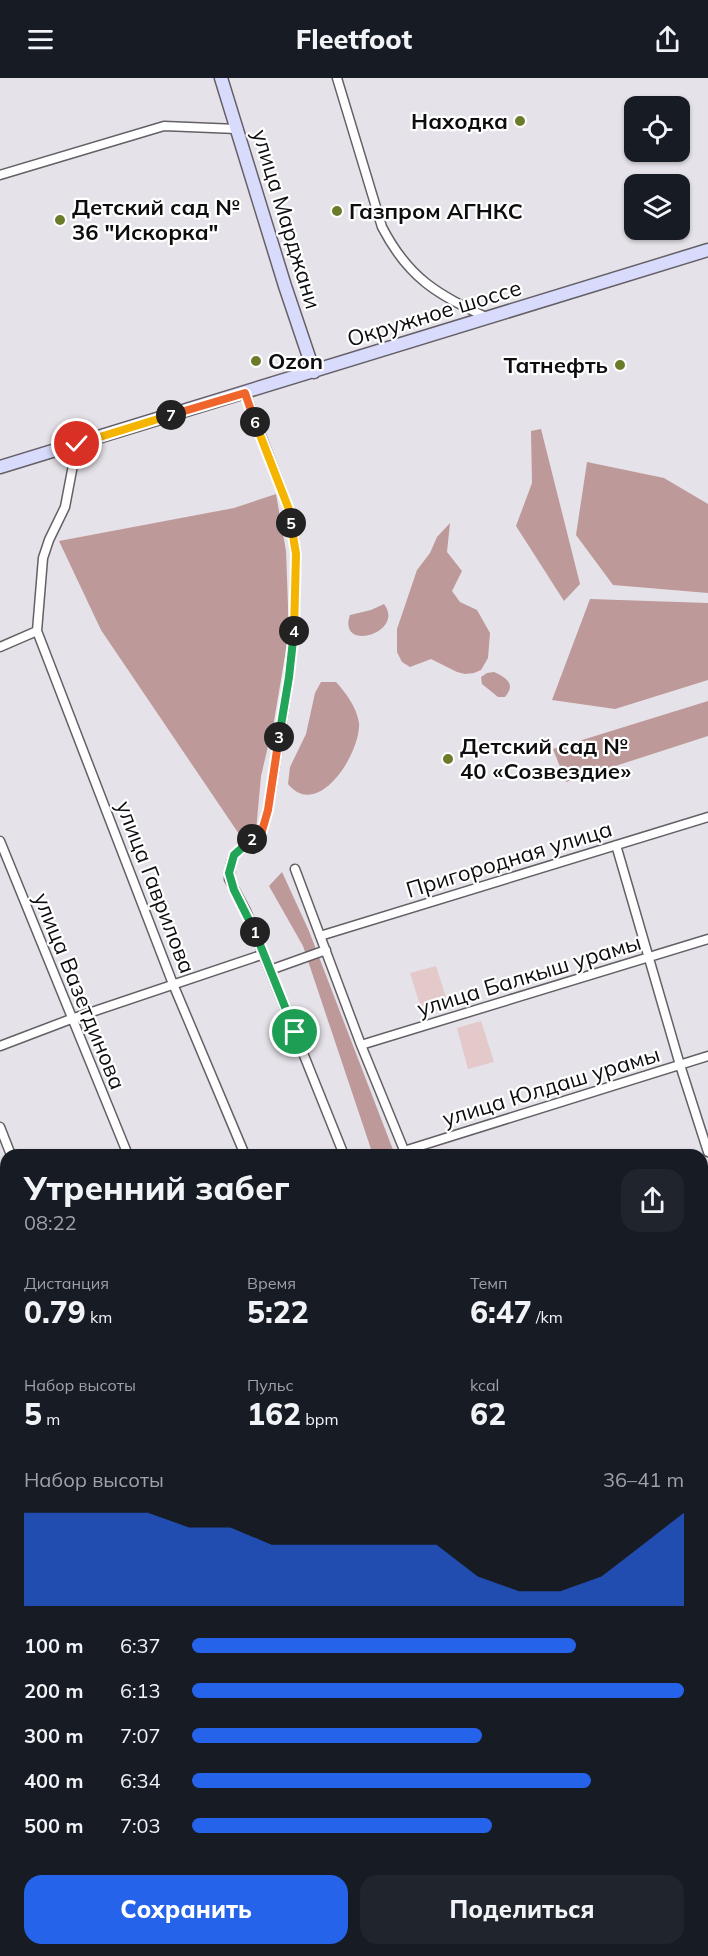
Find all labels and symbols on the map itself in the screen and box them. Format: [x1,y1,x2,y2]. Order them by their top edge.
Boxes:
place label: Находка [411,107,508,135]
marker: Находка [513,114,527,128]
street label: улица Марджани [246,126,328,312]
place label: Детский сад № 36 "Искорка" [72,193,240,246]
place label: Газпром АГНКС [349,197,523,225]
marker: Газпром АГНКС [330,204,344,218]
marker: Детский сад № 36 "Искорка" [53,213,67,227]
street label: Окружное шоссе [343,273,525,353]
place label: Ozon [268,347,323,375]
place label: Татнефть [504,351,608,379]
marker: Ozon [249,354,263,368]
marker: Татнефть [613,358,627,372]
pin: 7 [156,400,186,430]
pin: 6 [240,407,270,437]
pin [51,418,102,469]
pin: 5 [276,508,306,538]
pin: 4 [279,616,309,646]
pin: 3 [264,722,294,752]
place label: Детский сад № 40 «Созвездие» [460,732,631,785]
marker: Детский сад № 40 «Созвездие» [441,752,455,766]
street label: улица Гаврилова [110,797,202,977]
street label: Пригородная улица [403,814,615,904]
pin: 2 [237,824,267,854]
street label: улица Вазетдинова [28,889,132,1093]
pin: 1 [240,917,270,947]
street label: улица Балкыш урамы [414,928,644,1022]
pin [269,1006,320,1057]
street label: улица Юлдаш урамы [439,1040,663,1132]

